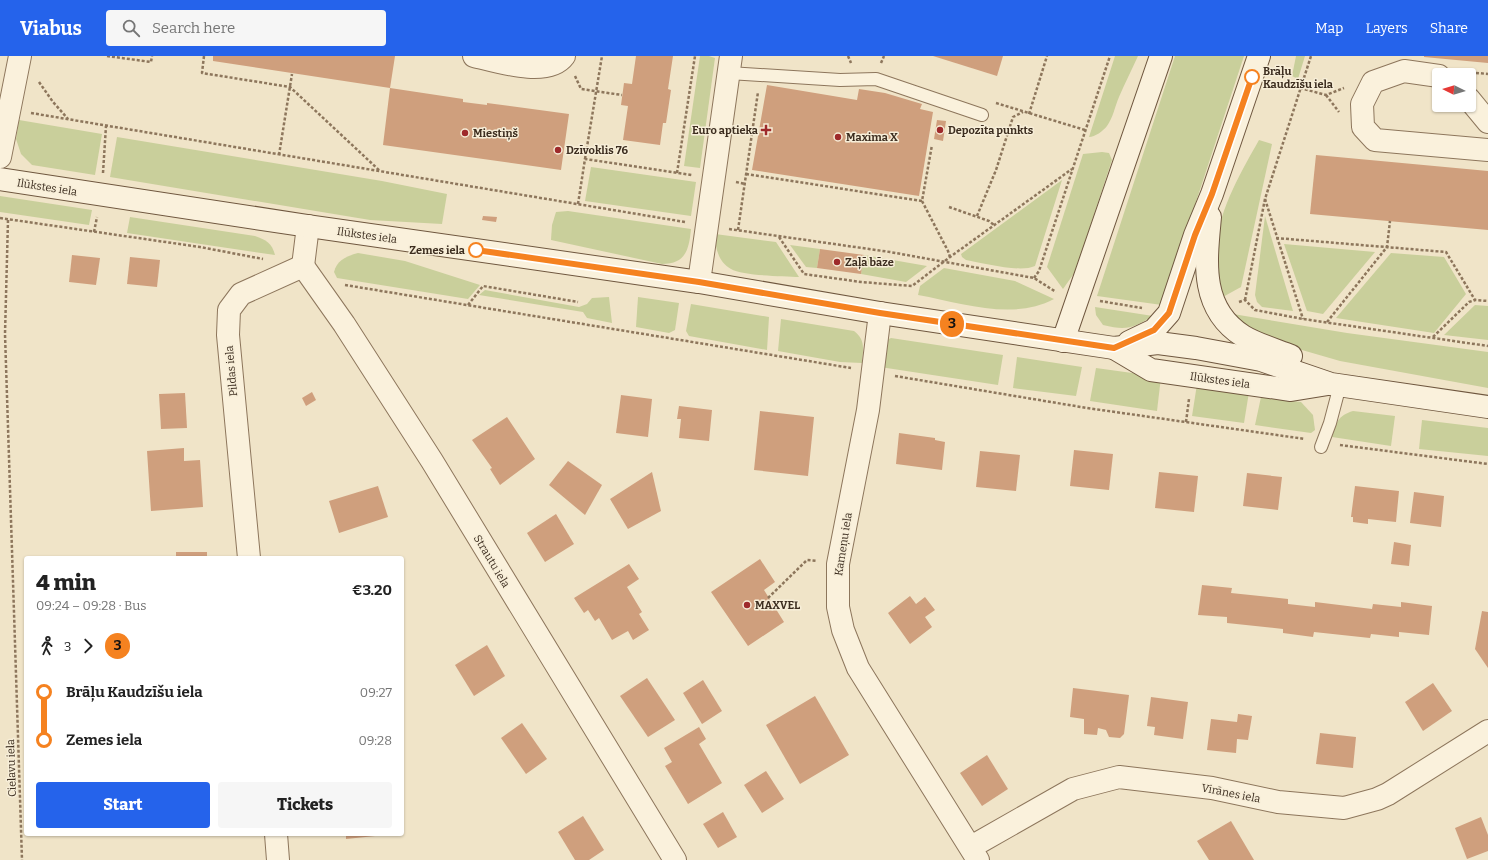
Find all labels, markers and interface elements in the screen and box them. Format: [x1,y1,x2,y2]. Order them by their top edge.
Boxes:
search box [106,10,386,46]
text: Viabus [20,17,82,40]
icon: search [120,17,142,39]
text: Search here [152,19,235,37]
text: Map [1315,20,1343,37]
text: Layers [1365,20,1408,37]
text: Share [1430,20,1468,37]
place label: Brāļu Kaudzīšu iela [1263,65,1334,91]
north arrow [1432,68,1476,112]
map controls [1432,68,1476,112]
marker: Brāļu Kaudzīšu iela [1244,69,1260,85]
place label: Euro aptieka [692,124,759,137]
place label: Depozīta punkts [948,124,1034,137]
marker: Euro aptieka [761,125,771,135]
marker: Depozīta punkts [935,125,945,135]
place label: Miestiņš [473,127,518,141]
marker: Miestiņš [460,128,470,138]
place label: Maxima X [846,131,898,144]
marker: Maxima X [833,132,843,142]
place label: Dzīvoklis 76 [566,144,628,157]
marker: Dzīvoklis 76 [553,145,563,155]
street label: Ilūkstes iela [16,176,78,199]
street label: Ilūkstes iela [336,225,398,246]
marker: Zemes iela [468,242,484,258]
place label: Zemes iela [409,244,466,257]
place label: Zaļā bāze [845,256,894,270]
marker: Zaļā bāze [832,257,842,267]
line badge: 3 [939,311,965,337]
text: 3 [948,315,956,332]
street label: Pildas iela [223,345,240,397]
street label: Ilūkstes iela [1189,370,1251,391]
street label: Kameņu iela [832,511,856,577]
street label: Strautu iela [471,533,512,590]
text: 4 min [36,569,96,596]
text: €3.20 [352,581,392,599]
text: 09:24 – 09:28 · Bus [36,598,147,613]
place label: MAXVEL [755,599,800,612]
marker: MAXVEL [742,600,752,610]
icon: walk [36,635,58,657]
icon: forward [77,635,99,657]
text: 3 [113,637,122,654]
text: 3 [64,639,71,654]
text: Brāļu Kaudzīšu iela [66,683,203,701]
text: 09:27 [360,685,392,700]
text: Zemes iela [66,731,142,749]
text: 09:28 [358,733,392,748]
street label: Cielavu iela [4,739,19,797]
street label: Virānes iela [1200,781,1261,806]
button: Start [36,782,210,828]
button: Tickets [218,782,392,828]

